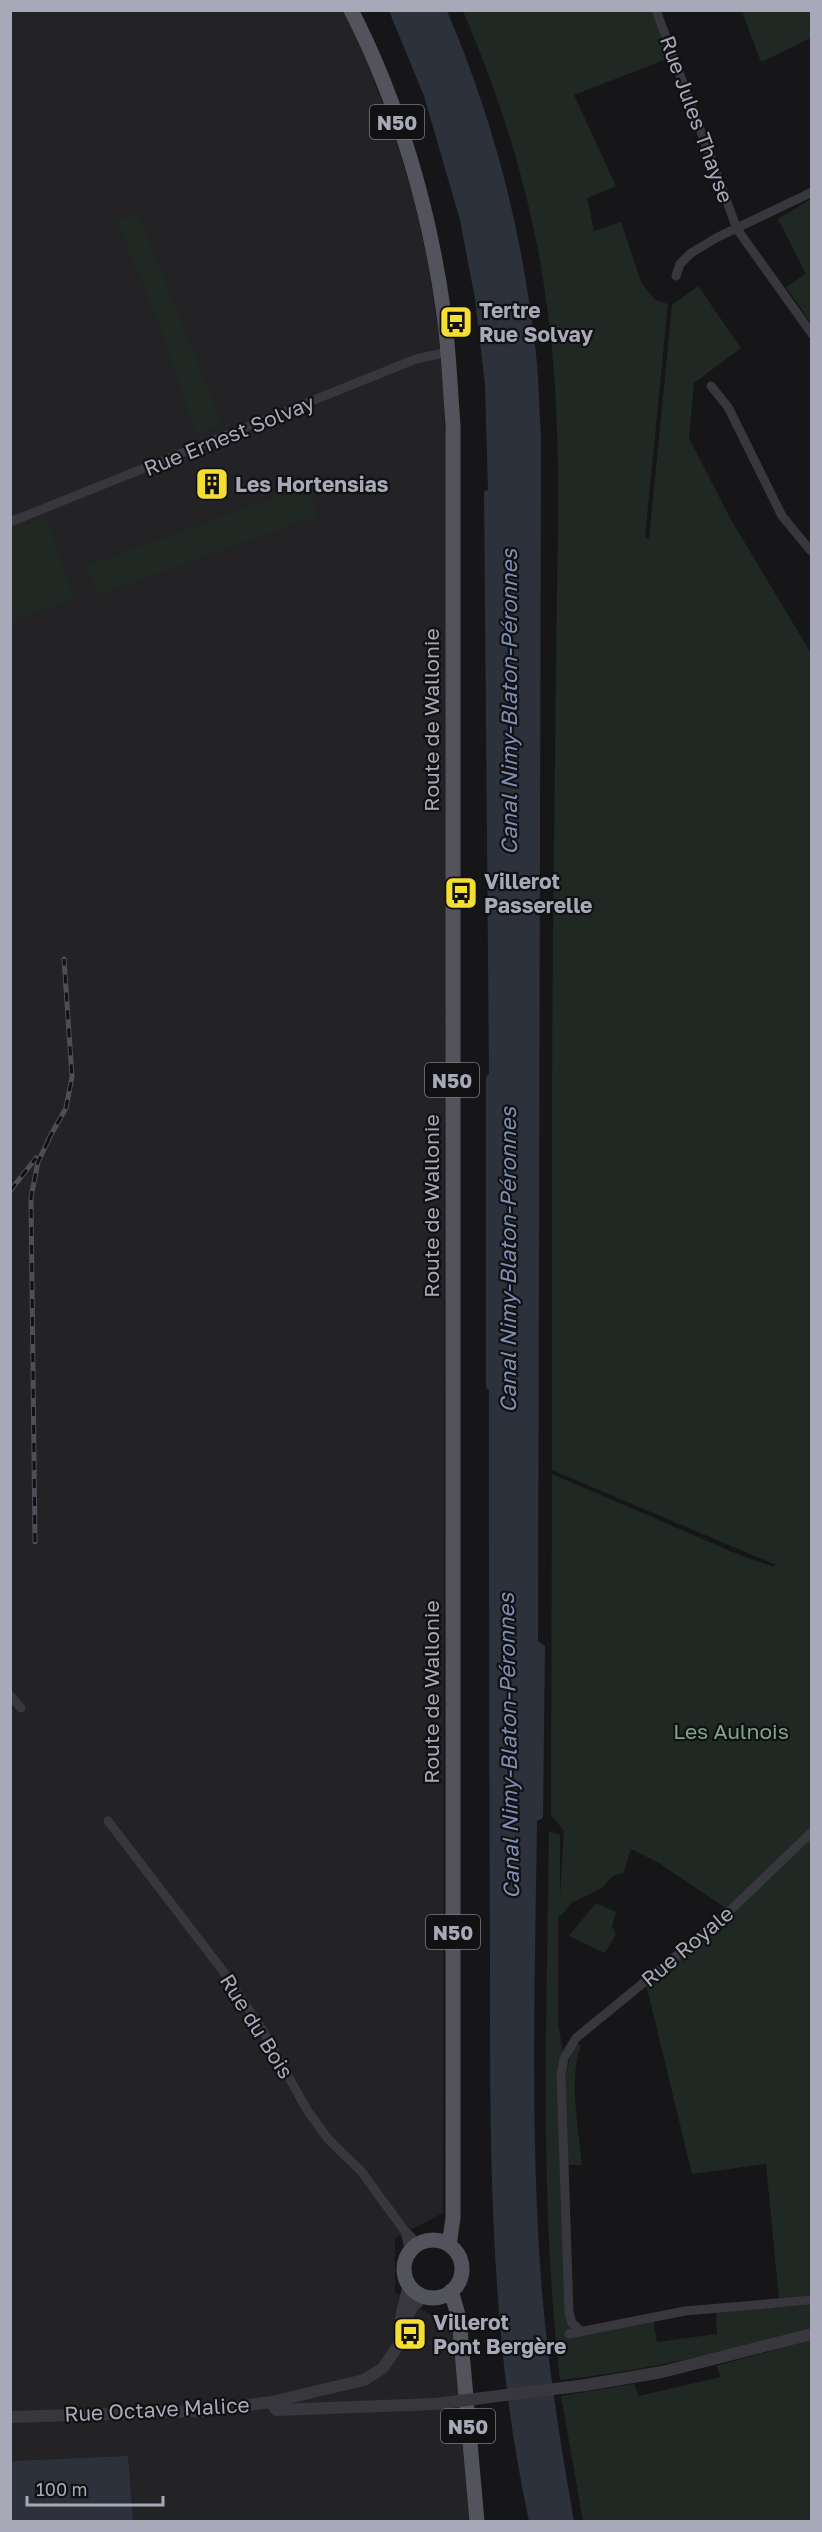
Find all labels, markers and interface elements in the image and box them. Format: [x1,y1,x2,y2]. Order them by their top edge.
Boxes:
street label: Rue Jules Thayse [655,32,739,206]
road number: N50 [370,105,424,139]
place label: Tertre Rue Solvay [479,297,593,347]
bus stop icon: Tertre Rue Solvay [438,304,474,340]
street label: Rue Ernest Solvay [140,389,318,481]
building icon: Les Hortensias [194,466,230,502]
place label: Les Hortensias [235,471,389,497]
water label: Canal Nimy-Blaton-Péronnes [495,548,522,855]
street label: Route de Wallonie [418,628,444,812]
place label: Villerot Passerelle [484,868,592,918]
bus stop icon: Villerot Passerelle [443,875,479,911]
road number: N50 [425,1063,479,1097]
water label: Canal Nimy-Blaton-Péronnes [494,1106,521,1413]
street label: Route de Wallonie [418,1114,444,1298]
water label: Canal Nimy-Blaton-Péronnes [492,1592,524,1899]
street label: Route de Wallonie [418,1600,444,1784]
park label: Les Aulnois [673,1718,789,1744]
street label: Rue Royale [636,1900,738,1992]
road number: N50 [426,1915,480,1949]
street label: Rue du Bois [215,1969,299,2083]
place label: Villerot Pont Bergère [433,2309,566,2359]
bus stop icon: Villerot Pont Bergère [392,2316,428,2352]
street label: Rue Octave Malice [64,2391,250,2427]
road number: N50 [441,2409,495,2443]
scale bar [27,2469,164,2507]
text: 100 m [36,2478,87,2500]

